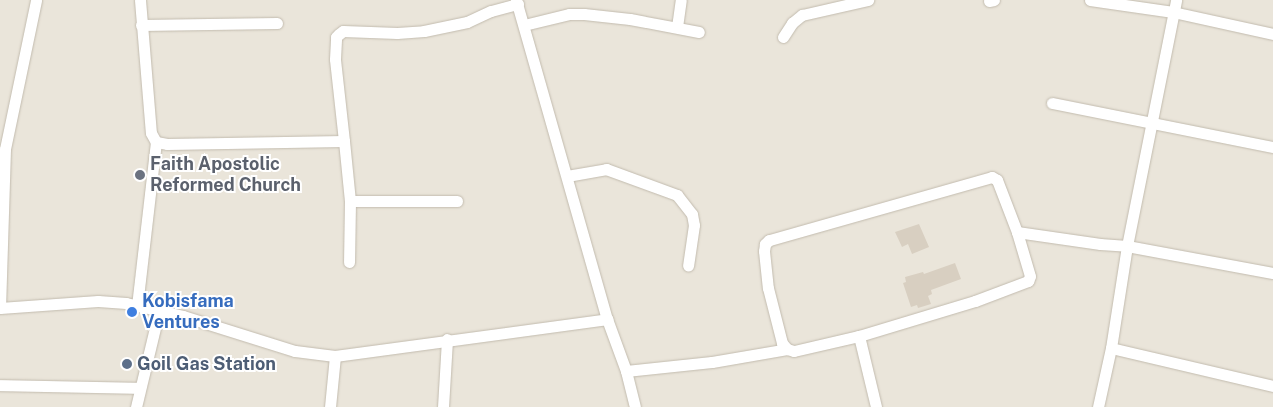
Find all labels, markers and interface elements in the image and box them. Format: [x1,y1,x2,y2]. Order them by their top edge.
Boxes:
place label: Faith Apostolic Reformed Church [150,154,301,196]
marker: Faith Apostolic Reformed Church [134,169,146,181]
place label: Kobisfama Ventures [142,291,234,334]
marker: Kobisfama Ventures [126,306,138,318]
place label: Goil Gas Station [137,353,276,375]
marker: Goil Gas Station [121,358,133,370]

